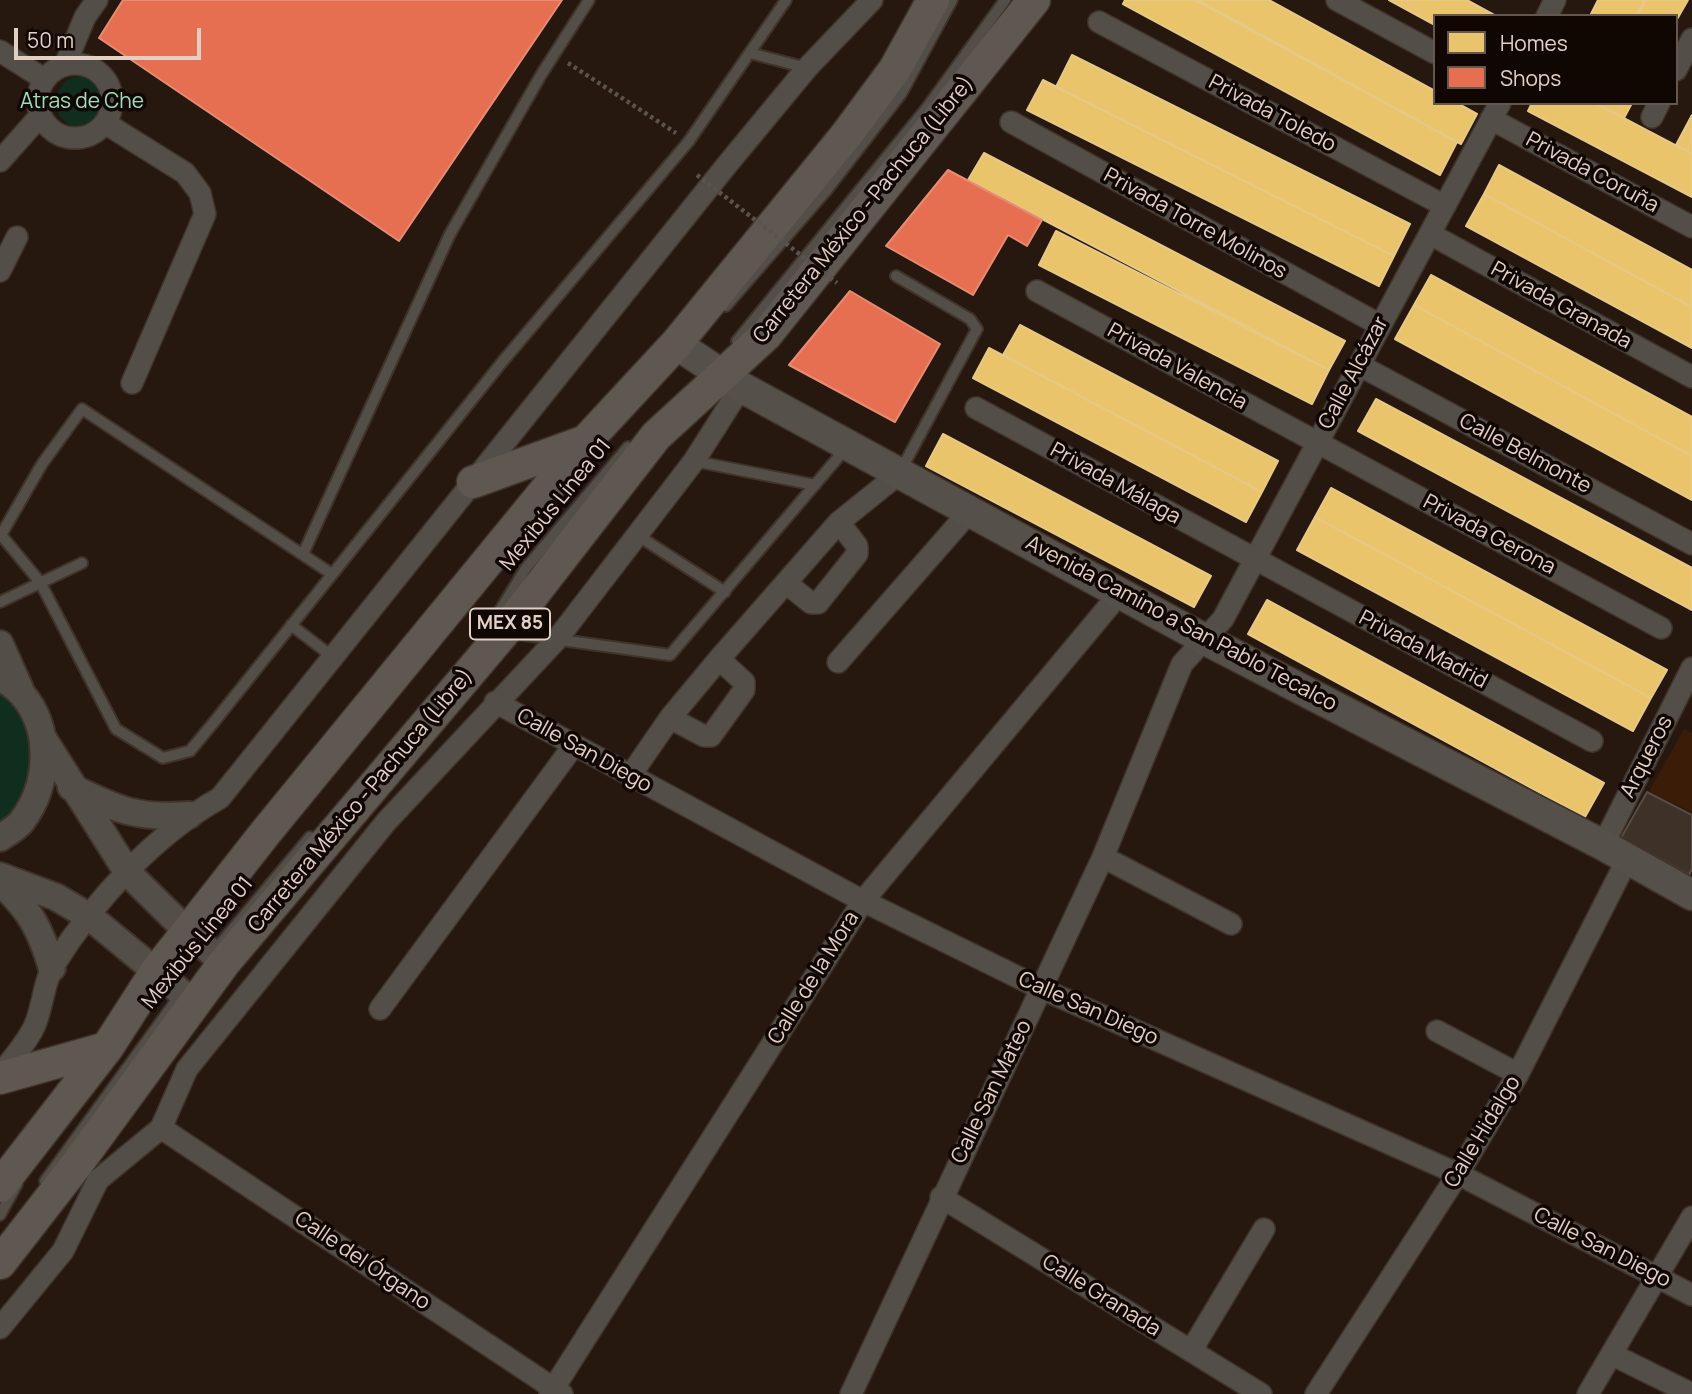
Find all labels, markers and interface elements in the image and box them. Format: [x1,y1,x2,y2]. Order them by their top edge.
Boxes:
scale bar [18,14,205,58]
legend [1433,14,1678,105]
text: 50 m [27,26,74,54]
text: Homes [1500,29,1568,57]
text: Shops [1500,64,1561,92]
street label: Privada Toledo [1204,70,1340,158]
street label: Carretera México - Pachuca (Libre) [748,71,980,349]
park label: Atras de Che [20,89,144,115]
street label: Privada Coruña [1521,127,1663,219]
street label: Privada Torre Molinos [1099,163,1291,285]
street label: Privada Granada [1486,257,1636,355]
street label: Calle Alcázar [1314,312,1394,434]
street label: Privada Valencia [1103,318,1251,416]
street label: Calle Belmonte [1455,409,1595,499]
street label: Mexibús Línea 01 [495,434,617,576]
street label: Privada Málaga [1045,438,1185,530]
street label: Privada Gerona [1419,490,1559,580]
street label: Avenida Camino a San Pablo Tecalco [1021,531,1341,717]
street label: Privada Madrid [1354,606,1492,694]
road number: MEX 85 [470,608,550,639]
street label: Carretera México - Pachuca (Libre) [243,664,479,938]
street label: Calle San Diego [512,704,656,798]
street label: Arqueros [1616,712,1678,802]
street label: Mexibús Línea 01 [137,872,259,1014]
street label: Calle de la Mora [763,907,865,1049]
street label: Calle San Diego [1014,967,1162,1051]
street label: Calle San Mateo [946,1016,1038,1168]
street label: Calle Hidalgo [1440,1071,1526,1193]
street label: Calle San Diego [1529,1203,1675,1293]
street label: Calle del Órgano [289,1206,435,1316]
street label: Calle Granada [1037,1250,1165,1342]

